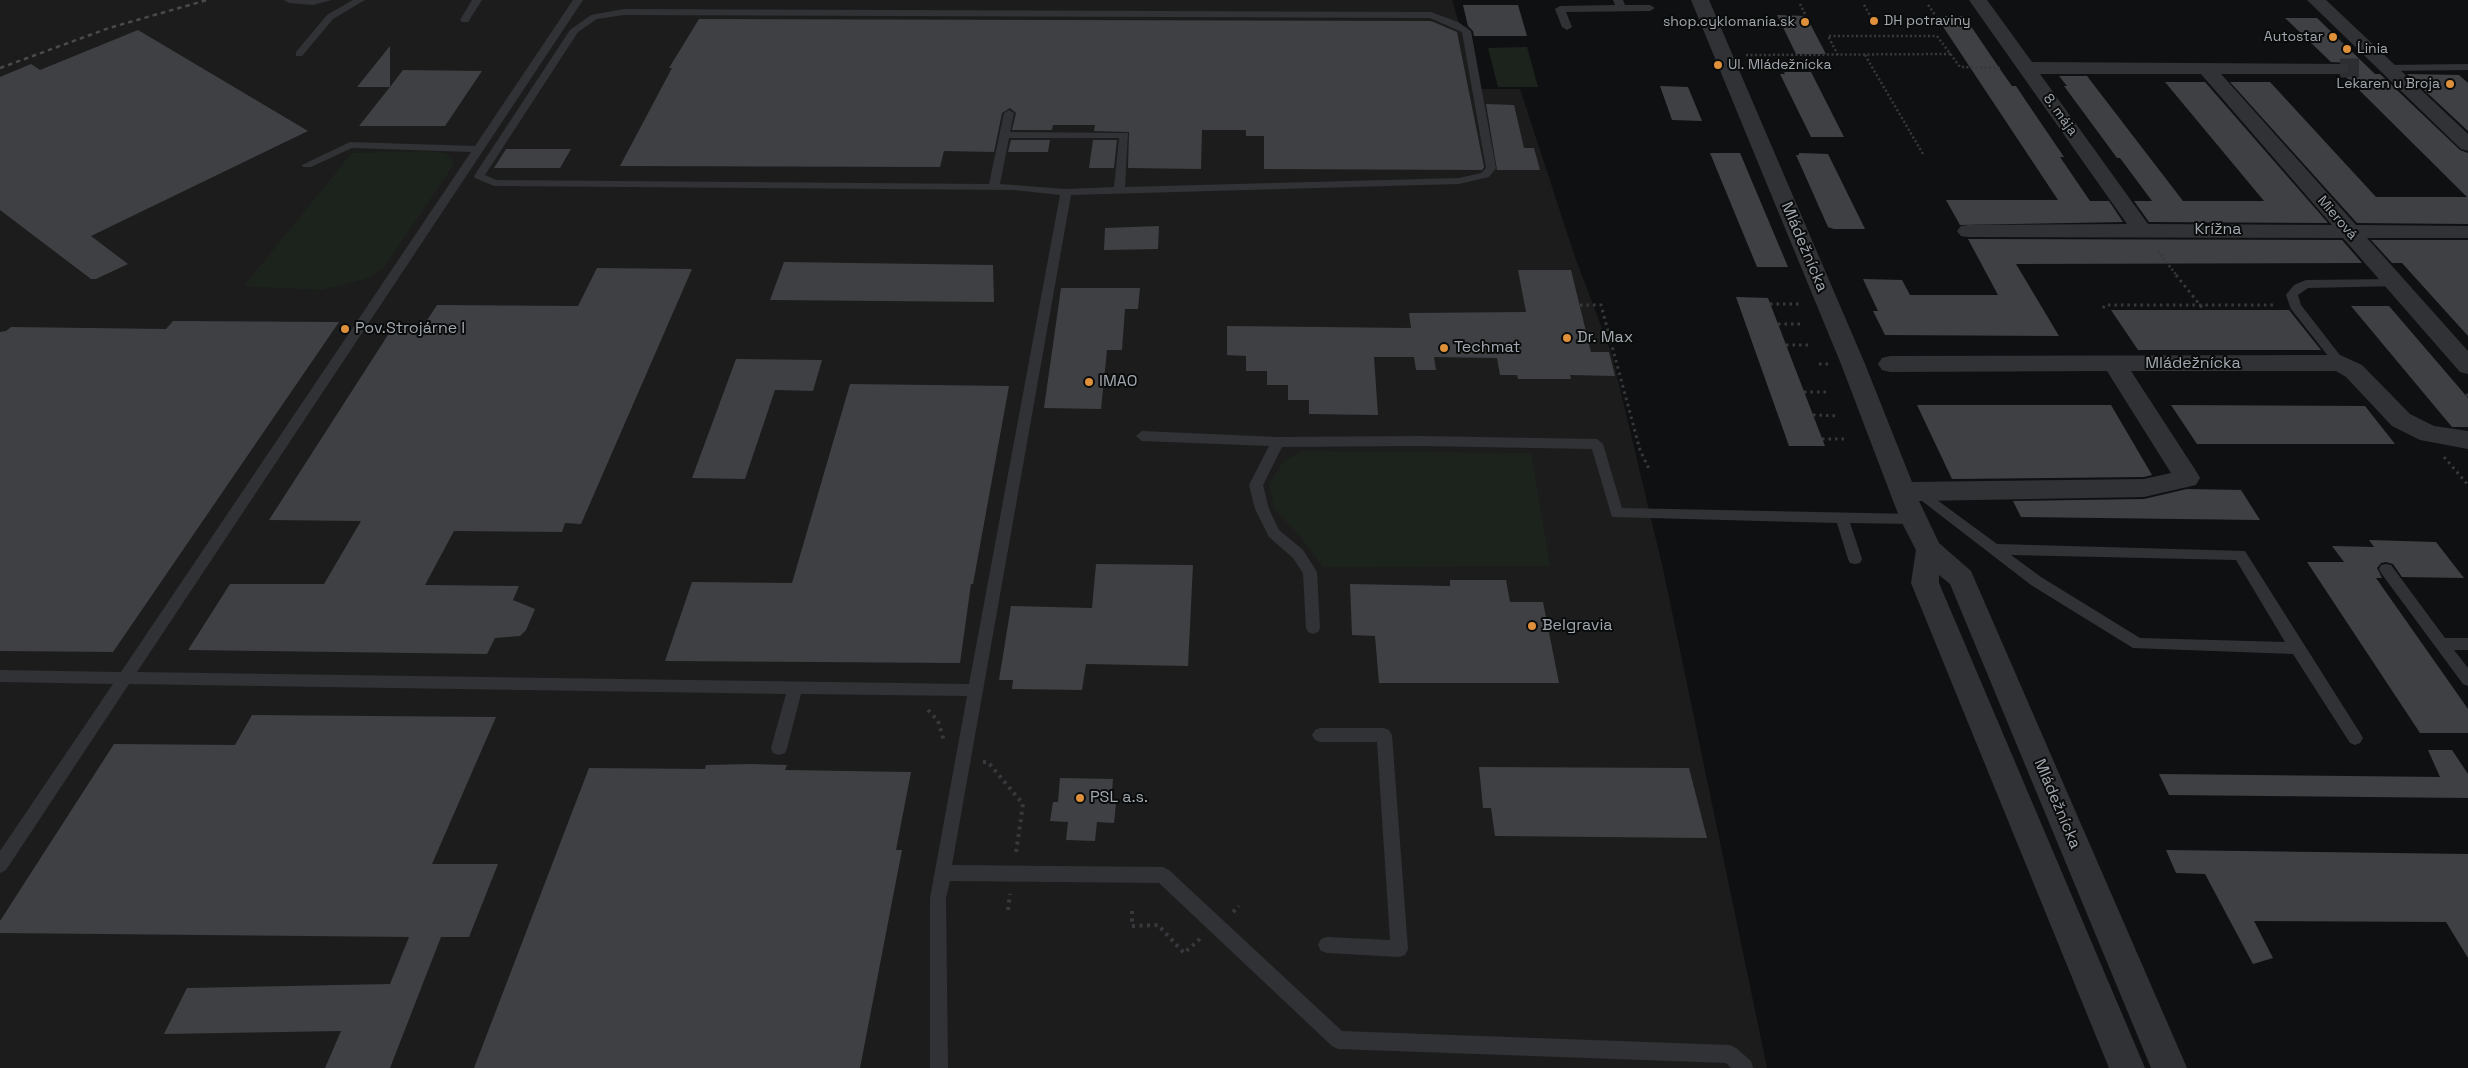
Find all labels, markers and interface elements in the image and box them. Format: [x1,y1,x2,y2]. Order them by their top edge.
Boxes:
place label: DH potraviny [1884,13,1971,29]
place label: shop.cyklomania.sk [1663,14,1795,30]
marker: DH potraviny [1868,15,1880,27]
marker: shop.cyklomania.sk [1799,16,1811,28]
place label: Autostar [2264,29,2323,45]
marker: Autostar [2327,31,2339,43]
place label: Ĺinia [2357,41,2388,57]
marker: Ĺinia [2341,43,2353,55]
place label: Ul. Mládežnícka [1728,57,1831,73]
marker: Ul. Mládežnícka [1712,59,1724,71]
place label: Lekaren u Broja [2337,76,2440,92]
marker: Lekaren u Broja [2444,78,2456,90]
street label: 8. mája [2039,91,2081,139]
street label: Mierová [2313,193,2361,243]
street label: Mládežnícka [1777,199,1831,295]
street label: Krížna [2194,220,2242,240]
place label: Pov.Strojárne I [355,319,465,339]
marker: Pov.Strojárne I [339,323,351,335]
place label: Dr. Max [1577,328,1633,348]
marker: Dr. Max [1561,332,1573,344]
place label: Techmat [1454,338,1520,358]
marker: Techmat [1438,342,1450,354]
street label: Mládežnícka [2145,354,2241,374]
place label: IMAO [1099,372,1137,392]
marker: IMAO [1083,376,1095,388]
place label: Belgravia [1542,616,1613,636]
marker: Belgravia [1526,620,1538,632]
street label: Mládežnícka [2030,756,2084,852]
place label: PSL a.s. [1090,788,1148,808]
marker: PSL a.s. [1074,792,1086,804]

